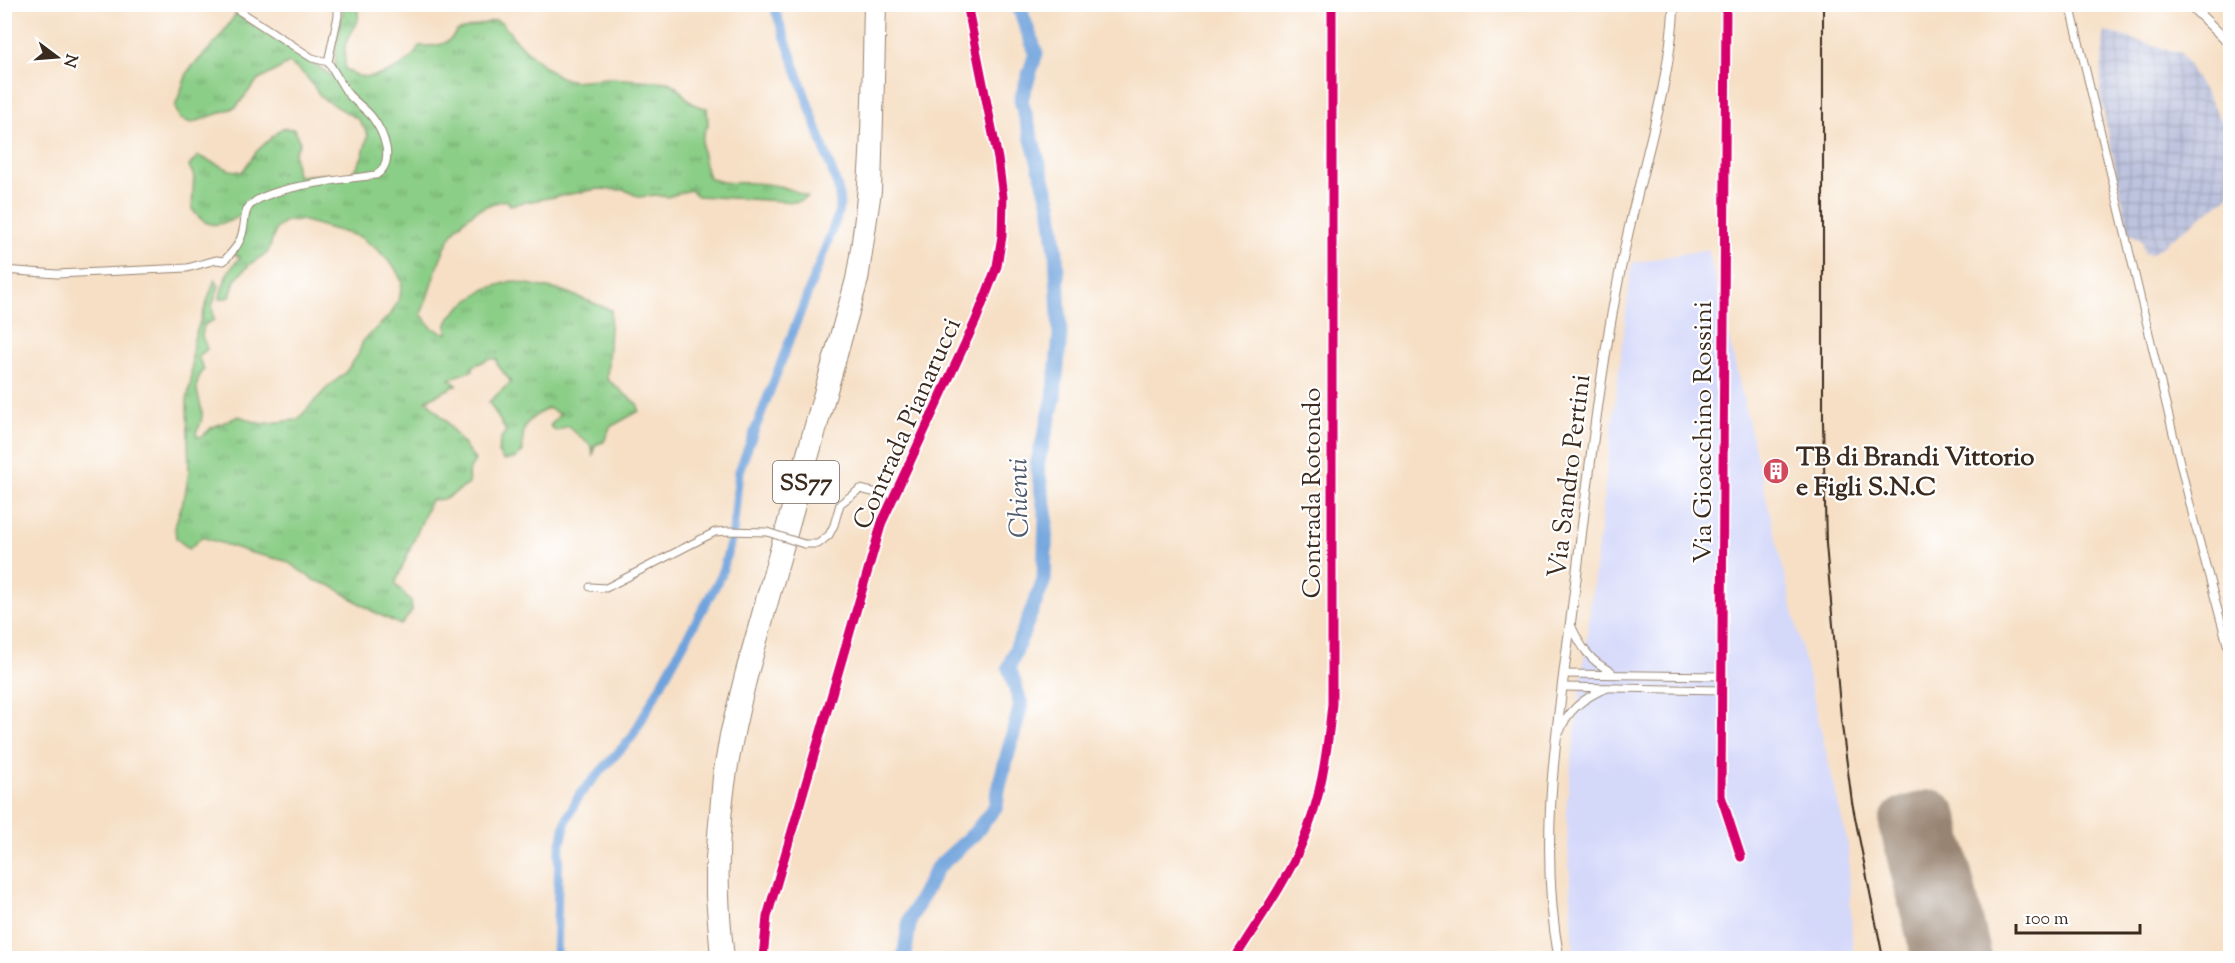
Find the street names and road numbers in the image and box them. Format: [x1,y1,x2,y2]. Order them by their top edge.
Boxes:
street label: Via Gioacchino Rossini [1686,301,1723,563]
street label: Contrada Pianarucci [845,312,972,536]
street label: Via Sandro Pertini [1540,372,1601,580]
street label: Contrada Rotondo [1295,388,1332,598]
road number: SS77 [773,461,839,503]

